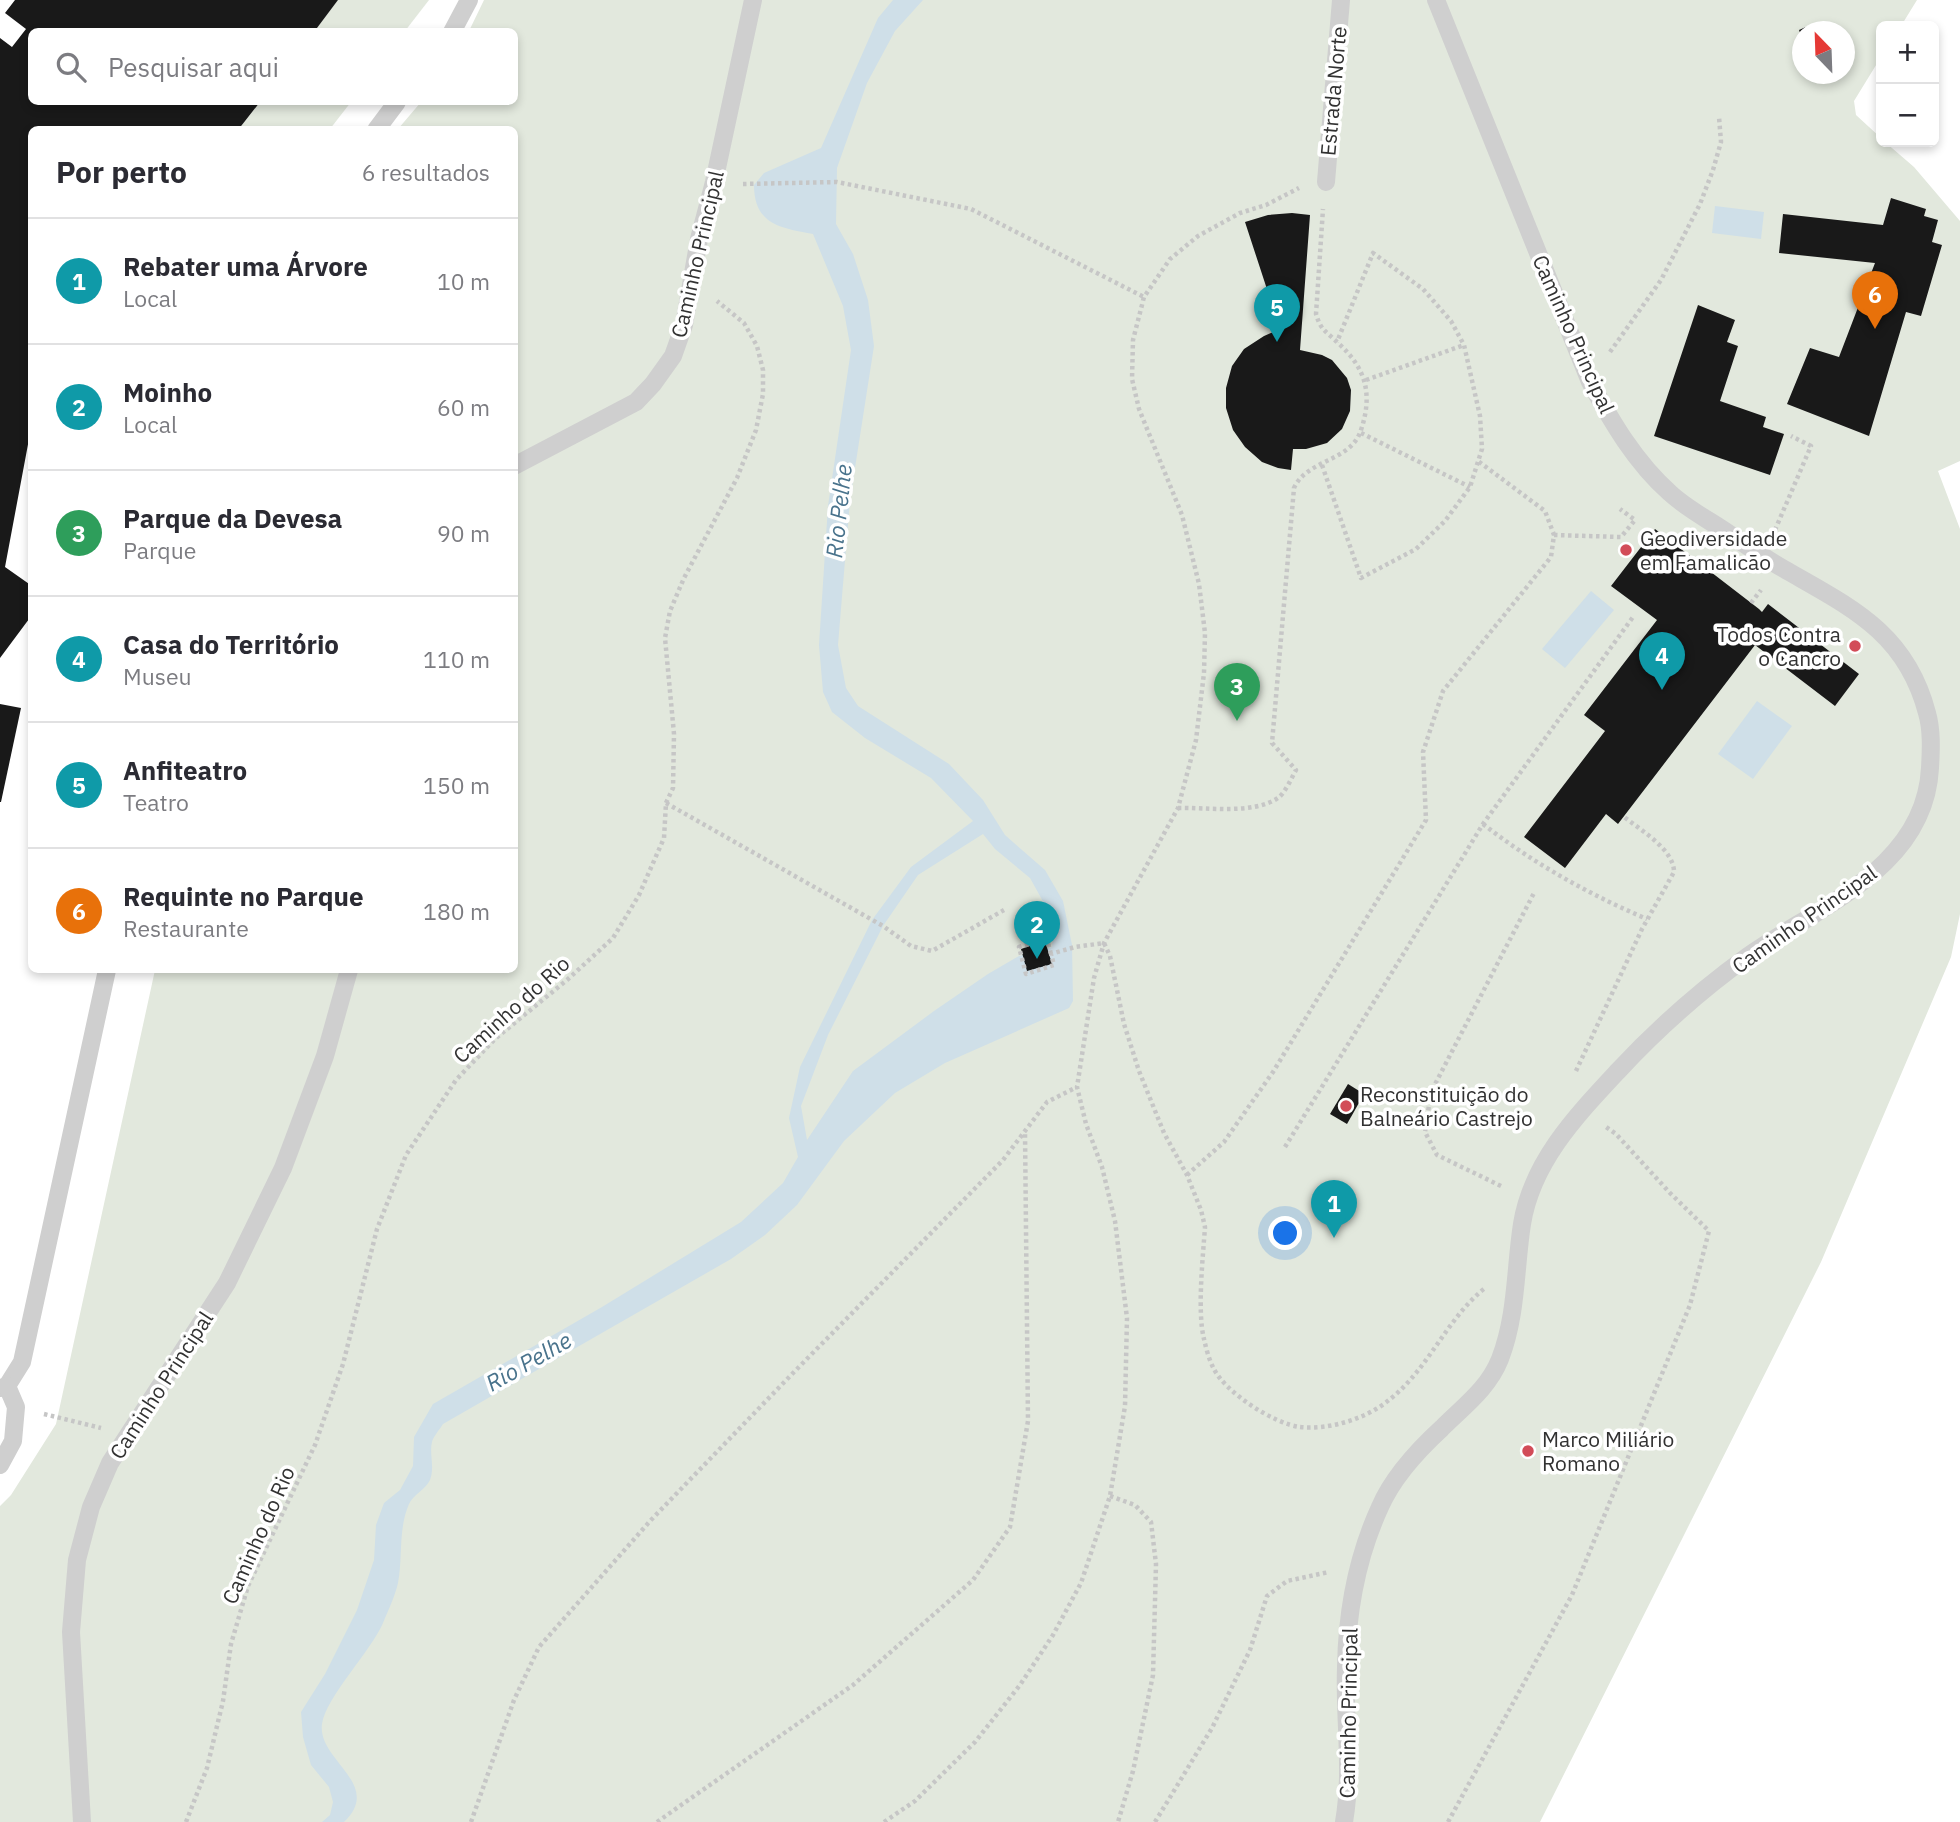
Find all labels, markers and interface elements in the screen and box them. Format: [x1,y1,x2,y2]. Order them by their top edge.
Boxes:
north arrow [1792,21,1855,84]
map controls [1876,21,1939,147]
button: + [1876,21,1939,84]
street label: Estrada Norte [1313,25,1353,157]
search box [28,28,518,105]
icon: search [52,48,90,86]
text: Pesquisar aqui [108,50,279,84]
button: − [1876,84,1939,147]
text: Por perto [56,152,187,191]
text: 6 resultados [362,157,490,187]
street label: Caminho Principal [664,167,730,340]
text: Rebater uma Árvore [123,249,368,283]
street label: Caminho Principal [1526,250,1622,418]
text: 1 [72,266,86,296]
text: 10 m [437,266,490,296]
pin: 6 [1852,271,1898,329]
text: Local [123,283,177,313]
pin: 5 [1254,284,1300,342]
text: Moinho [123,375,212,409]
text: 2 [72,392,86,422]
text: 60 m [437,392,490,422]
text: Local [123,409,177,439]
water label: Rio Pelhe [818,462,858,559]
text: Parque da Devesa [123,501,342,535]
text: 3 [72,518,86,548]
text: 90 m [437,518,490,548]
place label: Geodiversidade em Famalicão [1640,524,1787,576]
text: Parque [123,535,196,565]
marker: Geodiversidade em Famalicão [1618,542,1634,558]
place label: Todos Contra o Cancro [1717,620,1841,672]
text: Casa do Território [123,627,339,661]
pin: 4 [1639,632,1685,690]
marker: Todos Contra o Cancro [1847,638,1863,654]
text: 4 [72,644,86,674]
text: 110 m [423,644,490,674]
text: Museu [123,661,192,691]
pin: 3 [1214,663,1260,721]
text: Anfiteatro [123,753,247,787]
text: 5 [72,770,86,800]
text: 150 m [423,770,490,800]
text: Teatro [123,787,189,817]
street label: Caminho Principal [1726,858,1882,979]
text: Requinte no Parque [123,879,364,913]
text: 6 [72,896,86,926]
text: 180 m [423,896,490,926]
pin: 2 [1014,901,1060,959]
text: Restaurante [123,913,249,943]
street label: Caminho do Rio [447,949,575,1069]
place label: Reconstituição do Balneário Castrejo [1360,1080,1533,1132]
marker: Reconstituição do Balneário Castrejo [1338,1098,1354,1114]
pin: 1 [1311,1180,1357,1238]
your location [1268,1216,1302,1250]
street label: Caminho Principal [103,1306,219,1464]
water label: Rio Pelhe [480,1324,577,1398]
place label: Marco Miliário Romano [1542,1425,1674,1477]
marker: Marco Miliário Romano [1520,1443,1536,1459]
street label: Caminho do Rio [215,1462,301,1608]
street label: Caminho Principal [1333,1627,1363,1799]

